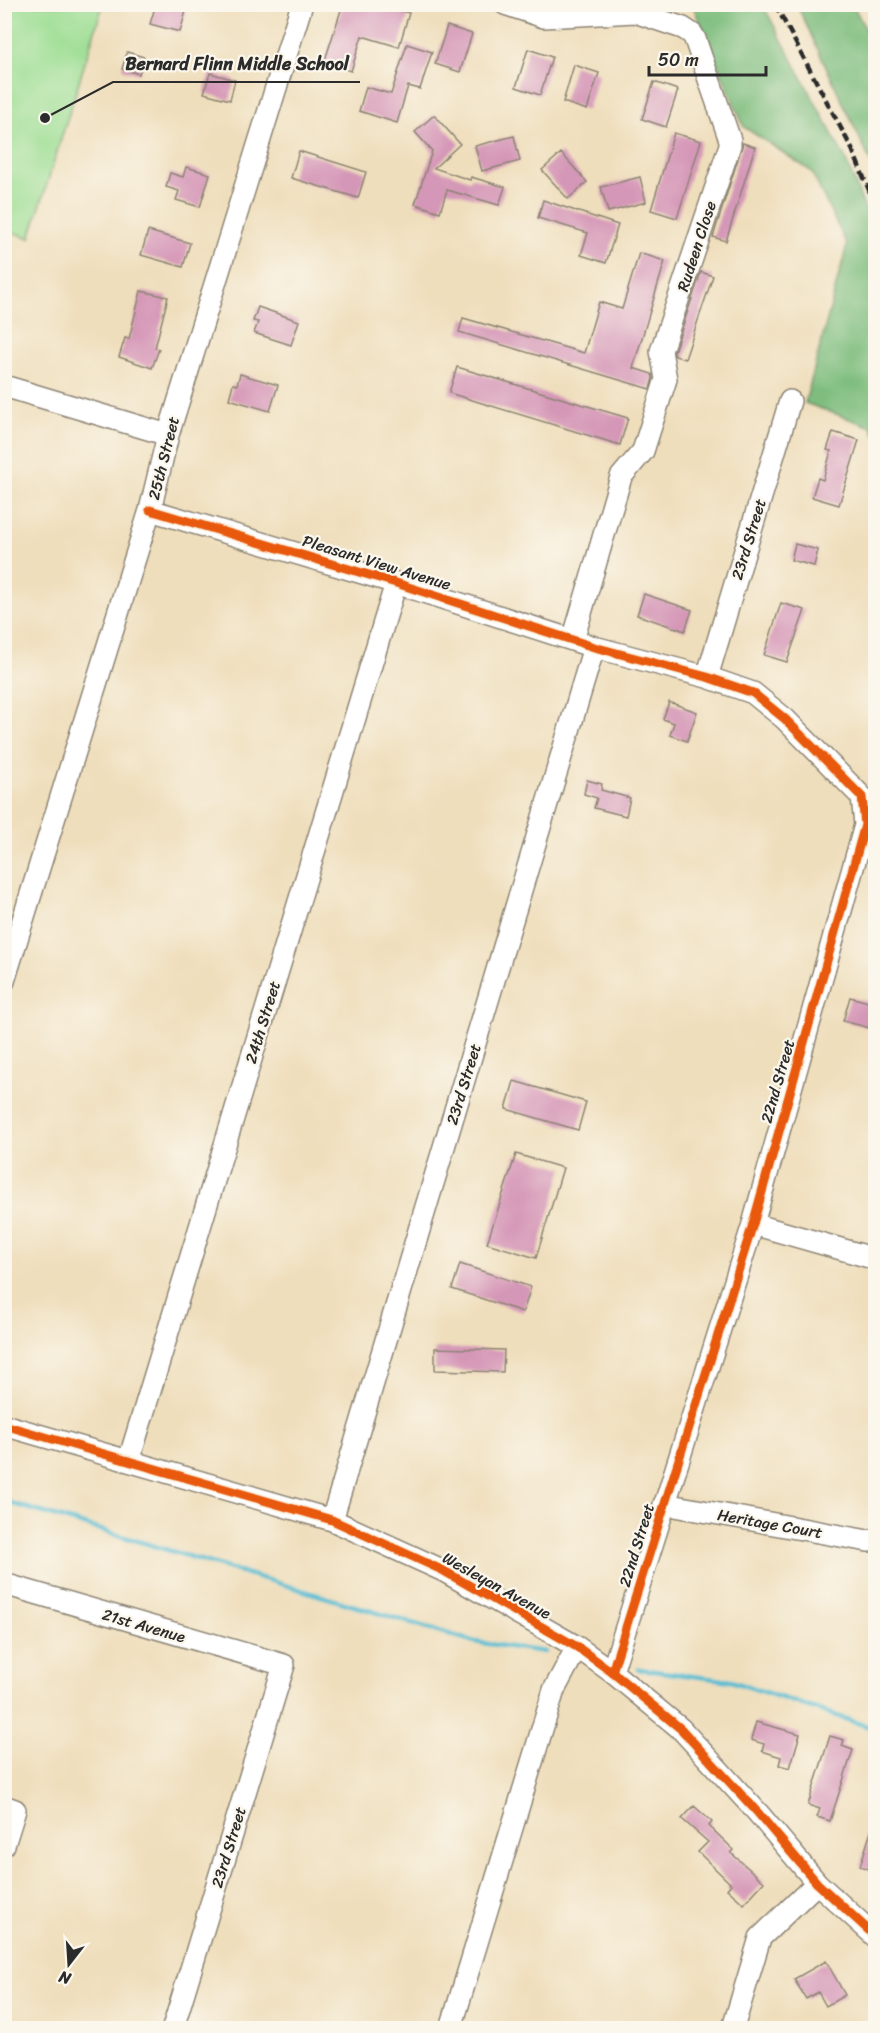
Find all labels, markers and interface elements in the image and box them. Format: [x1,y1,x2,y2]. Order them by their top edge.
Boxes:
scale bar [649,39,766,77]
text: 50 m [658,44,699,76]
callout: Bernard Flinn Middle School [113,46,360,82]
text: Bernard Flinn Middle School [125,48,350,80]
street label: Rudeen Close [668,197,725,295]
street label: 25th Street [139,413,188,503]
street label: 23rd Street [722,495,775,583]
street label: Pleasant View Avenue [299,526,455,599]
street label: 24th Street [236,977,289,1067]
street label: 22nd Street [752,1036,803,1127]
street label: 23rd Street [437,1040,490,1128]
street label: 22nd Street [610,1500,663,1591]
street label: Heritage Court [715,1500,825,1547]
street label: Wesleyan Avenue [437,1543,557,1628]
street label: 21st Avenue [99,1600,189,1651]
street label: 23rd Street [202,1803,255,1891]
north arrow [39,1934,99,1994]
text: N [54,1962,75,1994]

